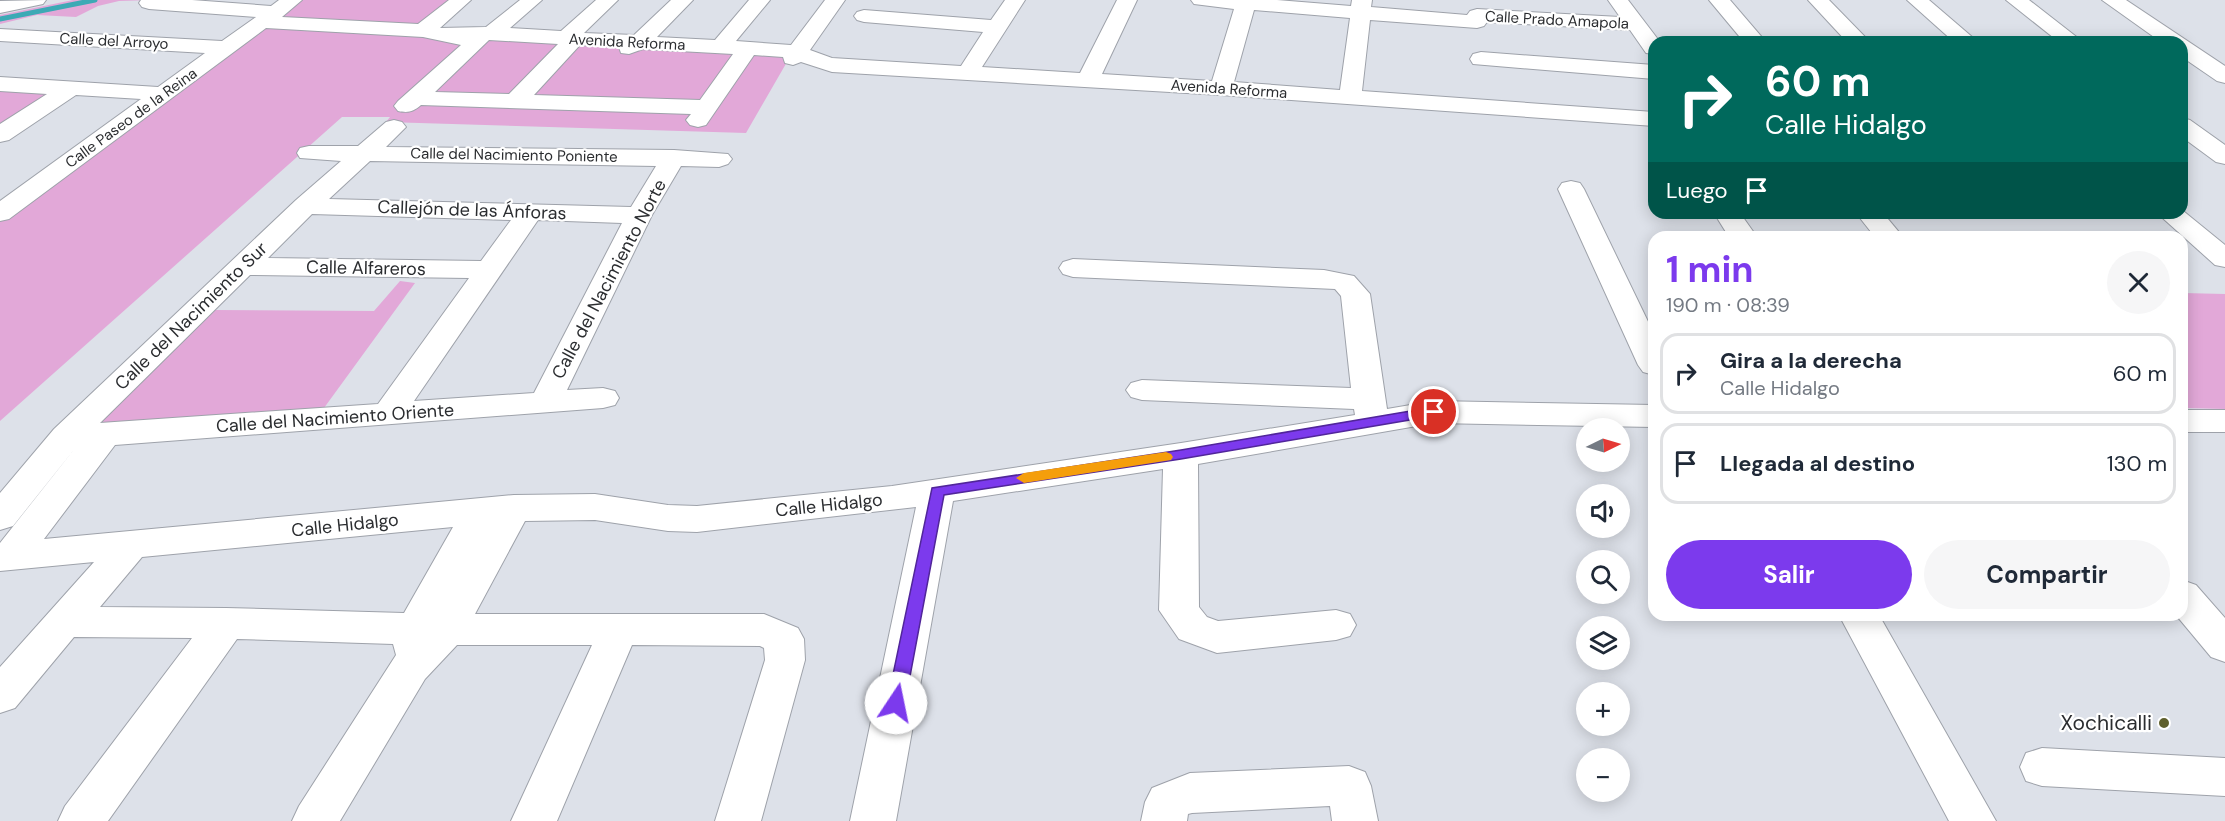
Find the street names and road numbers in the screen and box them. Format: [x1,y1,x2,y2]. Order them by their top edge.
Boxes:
street label: Calle Prado Amapola [1485,6,1629,34]
street label: Calle del Arroyo [59,28,169,54]
street label: Avenida Reforma [568,29,686,55]
street label: Calle Paseo de la Reina [61,63,201,173]
street label: Avenida Reforma [1170,75,1288,103]
street label: Calle del Nacimiento Poniente [410,143,618,167]
street label: Calle del Nacimiento Norte [546,175,672,383]
street label: Callejón de las Ánforas [377,195,567,225]
street label: Calle del Nacimiento Sur [109,236,273,395]
street label: Calle Alfareros [306,255,426,281]
street label: Calle del Nacimiento Oriente [215,398,455,438]
street label: Calle Hidalgo [774,487,884,523]
street label: Calle Hidalgo [290,507,400,543]

